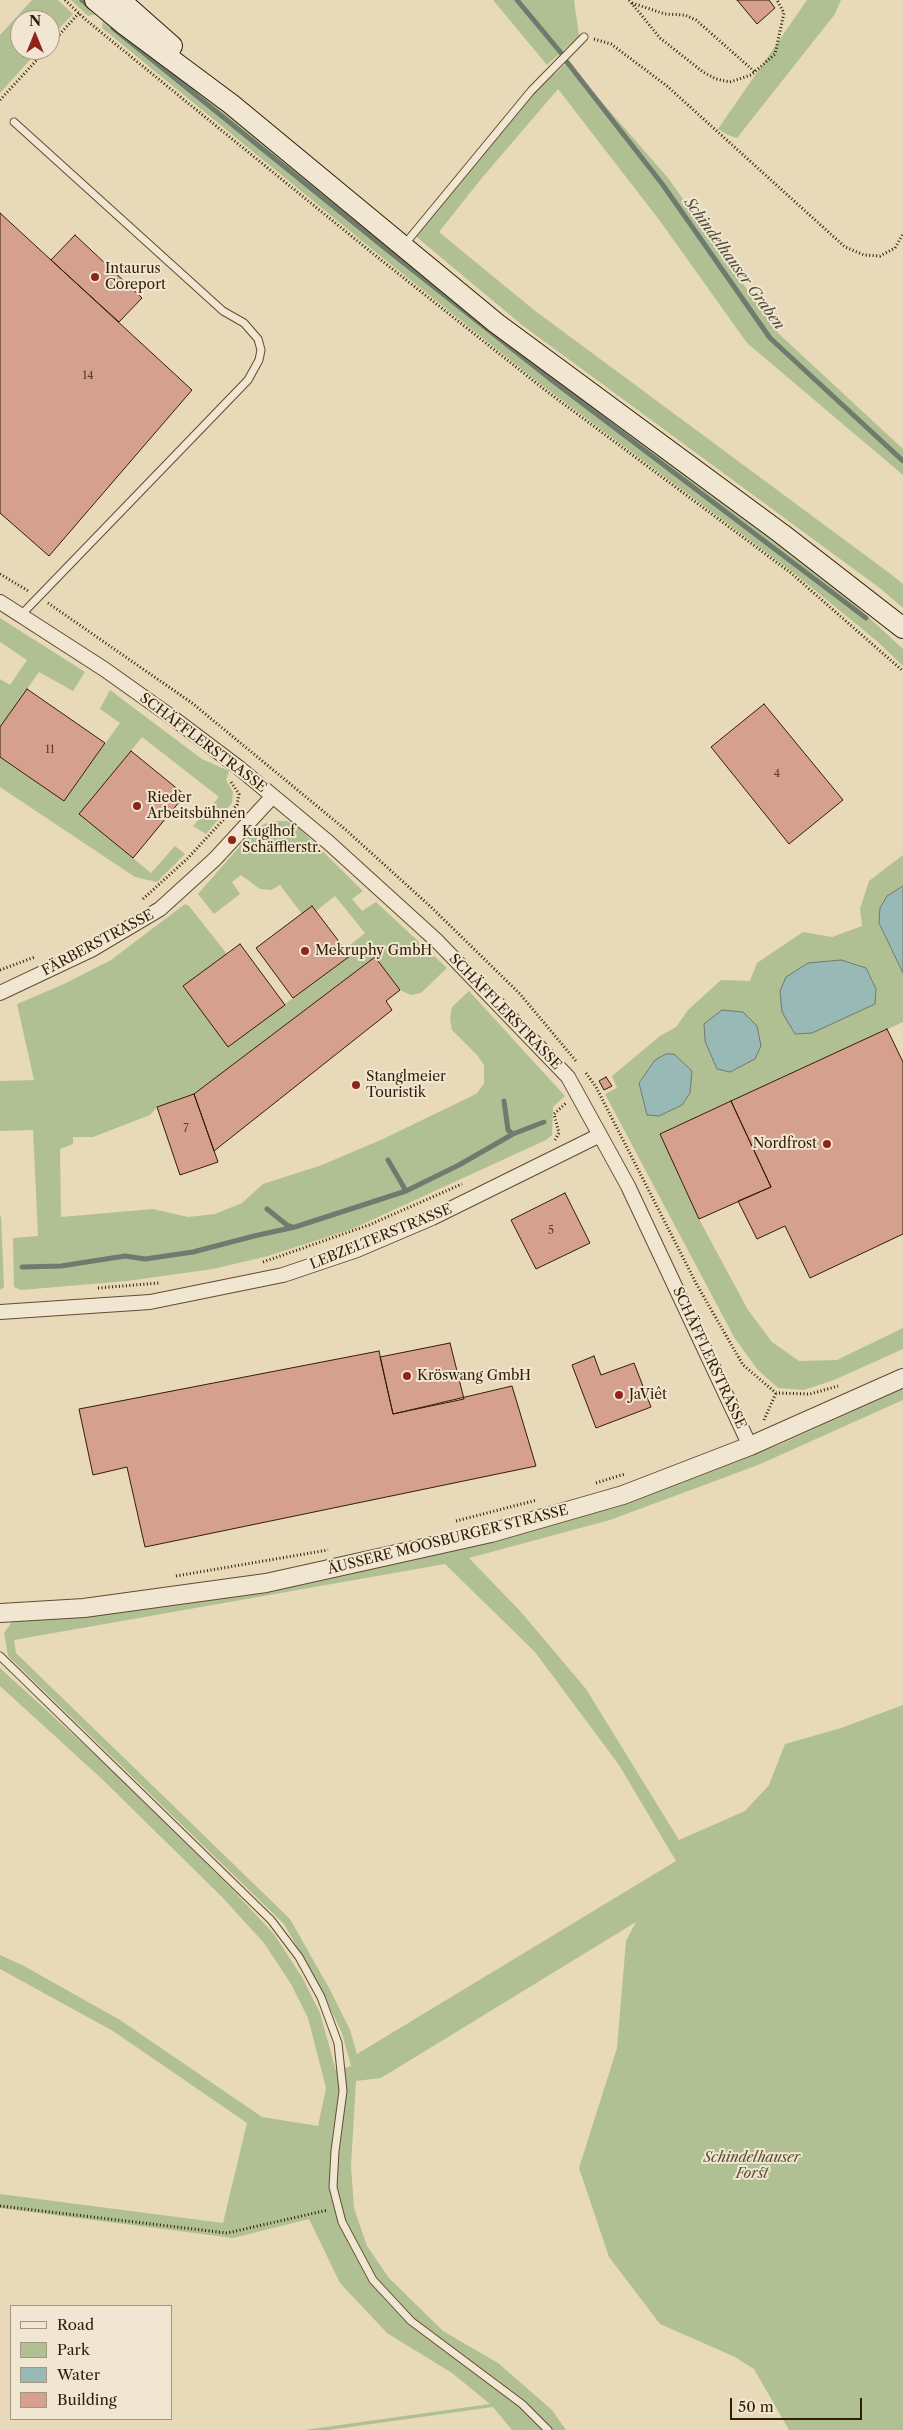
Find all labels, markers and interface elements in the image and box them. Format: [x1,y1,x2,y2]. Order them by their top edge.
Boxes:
north arrow [10,10,60,60]
text: N [29,12,41,30]
water label: Schindelhauser Graben [680,194,788,334]
place label: Intaurus Coreport [105,261,166,294]
marker: Intaurus Coreport [89,271,101,283]
house number: 14 [83,369,93,383]
street label: SCHÄFFLERSTRASSE [136,690,270,796]
house number: 11 [45,743,55,757]
house number: 4 [774,767,780,781]
place label: Rieder Arbeitsbühnen [147,790,246,822]
marker: Rieder Arbeitsbühnen [131,800,143,812]
place label: Kuglhof Schäfflerstr. [242,824,321,856]
marker: Kuglhof Schäfflerstr. [226,834,238,846]
street label: FÄRBERSTRASSE [39,906,157,980]
place label: Mekruphy GmbH [315,943,432,959]
marker: Mekruphy GmbH [299,945,311,957]
street label: SCHÄFFLERSTRASSE [445,951,565,1073]
place label: Stanglmeier Touristik [366,1069,446,1102]
marker: Stanglmeier Touristik [350,1079,362,1091]
house number: 7 [183,1122,189,1136]
place label: Nordfrost [753,1136,817,1152]
marker: Nordfrost [821,1138,833,1150]
street label: LEBZELTERSTRASSE [307,1201,455,1273]
house number: 5 [548,1224,554,1238]
street label: SCHÄFFLERSTRASSE [669,1284,749,1432]
place label: Kröswang GmbH [417,1368,531,1384]
marker: Kröswang GmbH [401,1370,413,1382]
place label: JaViêt [629,1387,667,1403]
marker: JaViêt [613,1389,625,1401]
street label: ÄUSSERE MOOSBURGER STRASSE [326,1502,570,1578]
park label: Schindelhauser Forst [704,2150,800,2182]
legend [10,2305,172,2420]
text: Road [57,2315,94,2334]
text: Park [57,2340,90,2359]
text: Water [57,2365,100,2384]
scale bar [733,2388,866,2420]
text: Building [57,2390,117,2409]
text: 50 m [738,2397,774,2416]

